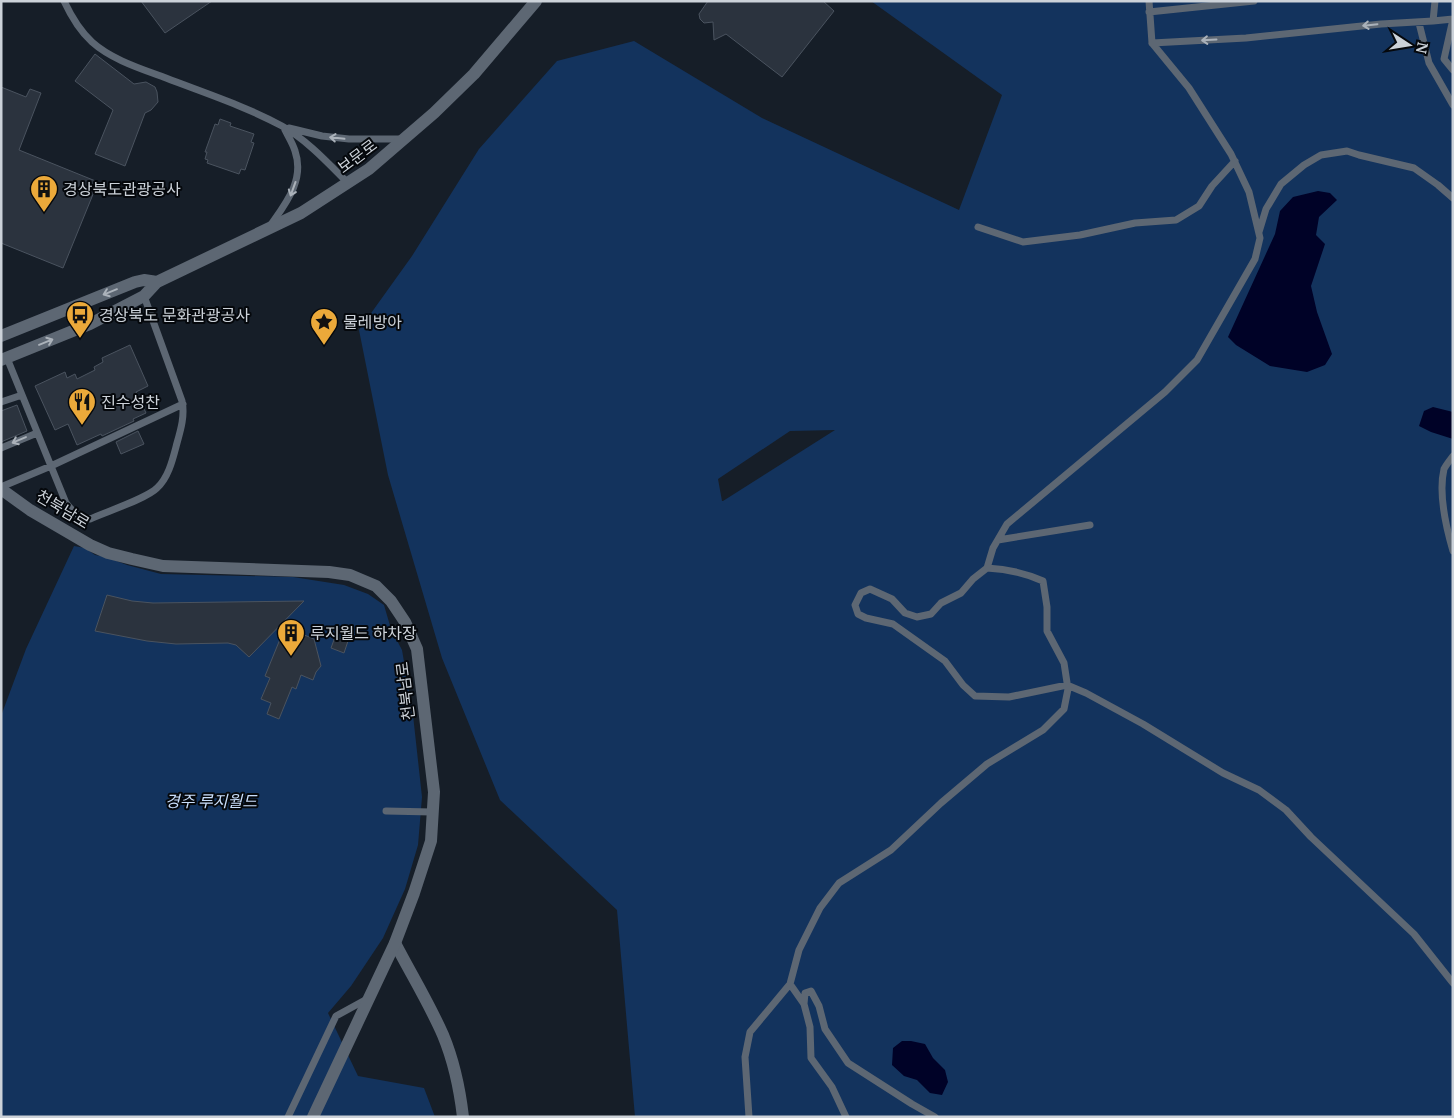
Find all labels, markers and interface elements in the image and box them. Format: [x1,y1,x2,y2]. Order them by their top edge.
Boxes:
one-way arrow [1363,20,1379,30]
north arrow [1384,20,1434,70]
one-way arrow [1201,36,1217,45]
text: N [1412,40,1432,55]
one-way arrow [329,133,345,143]
street label: 보문로 [333,135,381,177]
building icon: 경상북도관광공사 [29,174,59,213]
place label: 경상북도관광공사 [63,179,181,199]
one-way arrow [288,181,297,197]
one-way arrow [103,288,118,298]
bus stop icon: 경상북도 문화관광공사 [65,300,95,339]
place label: 경상북도 문화관광공사 [99,305,250,325]
place icon: 물레방아 [309,307,339,346]
place label: 물레방아 [343,312,402,332]
one-way arrow [39,337,54,346]
restaurant icon: 진수성찬 [67,387,97,426]
place label: 진수성찬 [101,392,160,412]
one-way arrow [12,436,27,446]
street label: 천북남로 [33,485,94,533]
building icon: 루지월드 하차장 [276,618,306,657]
place label: 루지월드 하차장 [310,623,417,643]
street label: 천북남로 [391,660,419,721]
park label: 경주 루지월드 [165,791,258,811]

